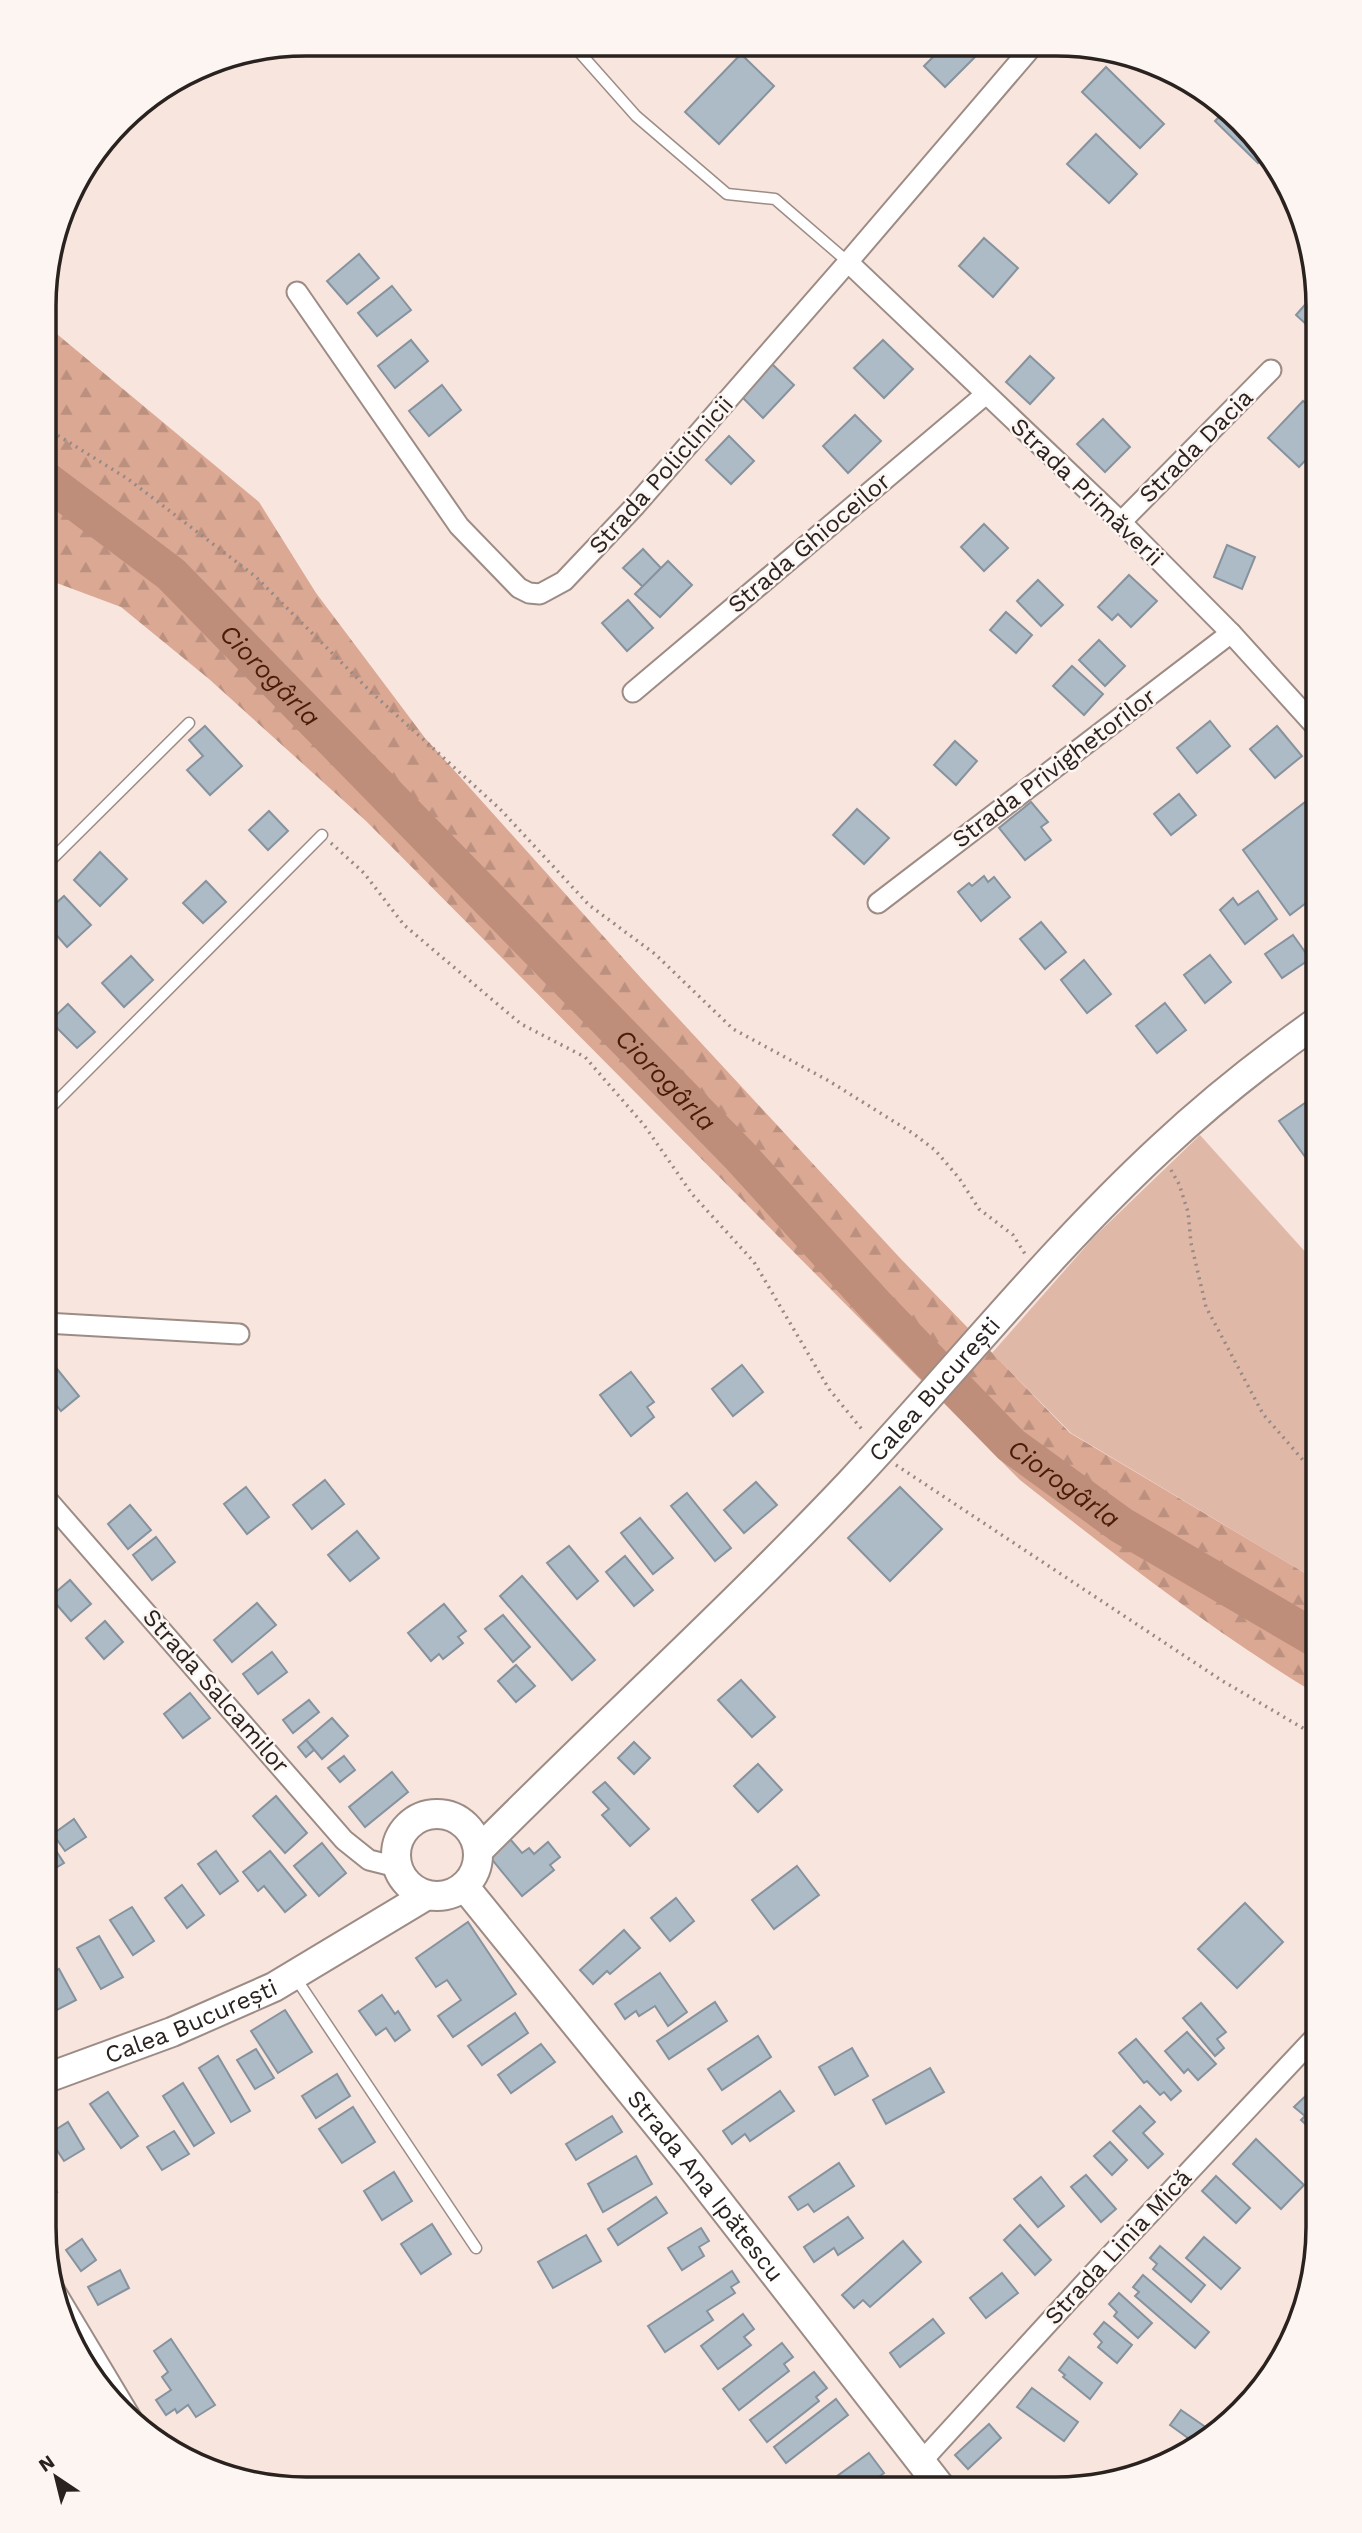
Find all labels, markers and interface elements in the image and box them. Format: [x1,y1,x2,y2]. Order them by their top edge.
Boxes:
street label: Strada Dacia [1133,383,1259,509]
street label: Strada Policlinicii [583,391,739,559]
street label: Strada Primăverii [1005,412,1169,572]
street label: Strada Ghioceilor [722,467,896,619]
water label: Ciorogârla [214,618,326,732]
street label: Strada Privighetorilor [947,682,1161,854]
water label: Ciorogârla [609,1023,722,1137]
street label: Calea București [863,1311,1006,1467]
water label: Ciorogârla [1002,1433,1126,1534]
street label: Strada Salcamilor [137,1603,295,1779]
street label: Calea București [101,1973,281,2069]
street label: Strada Ana Ipătescu [621,2085,789,2287]
street label: Strada Linia Mică [1039,2164,1197,2330]
north arrow [21,2442,91,2512]
text: N [34,2450,59,2477]

